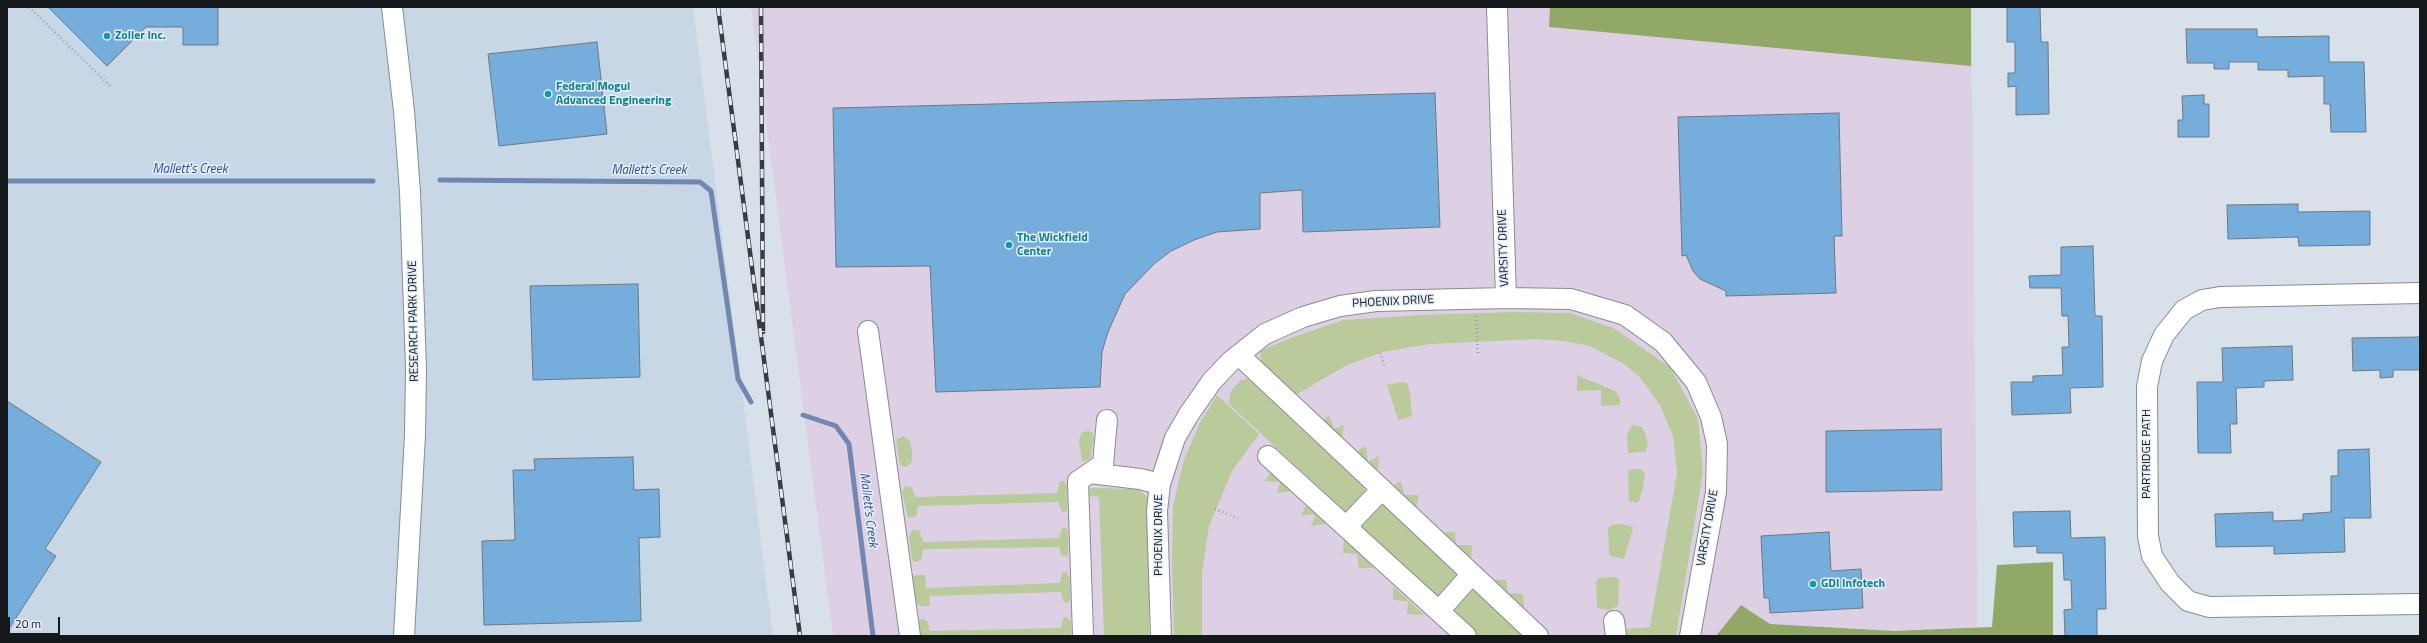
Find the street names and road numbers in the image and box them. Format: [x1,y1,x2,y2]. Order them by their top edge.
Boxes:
street label: VARSITY DRIVE [1495,209,1513,287]
street label: RESEARCH PARK DRIVE [406,260,422,382]
street label: PHOENIX DRIVE [1352,293,1434,311]
street label: PARTRIDGE PATH [2140,409,2154,499]
street label: VARSITY DRIVE [1694,488,1722,568]
street label: PHOENIX DRIVE [1152,494,1166,576]

